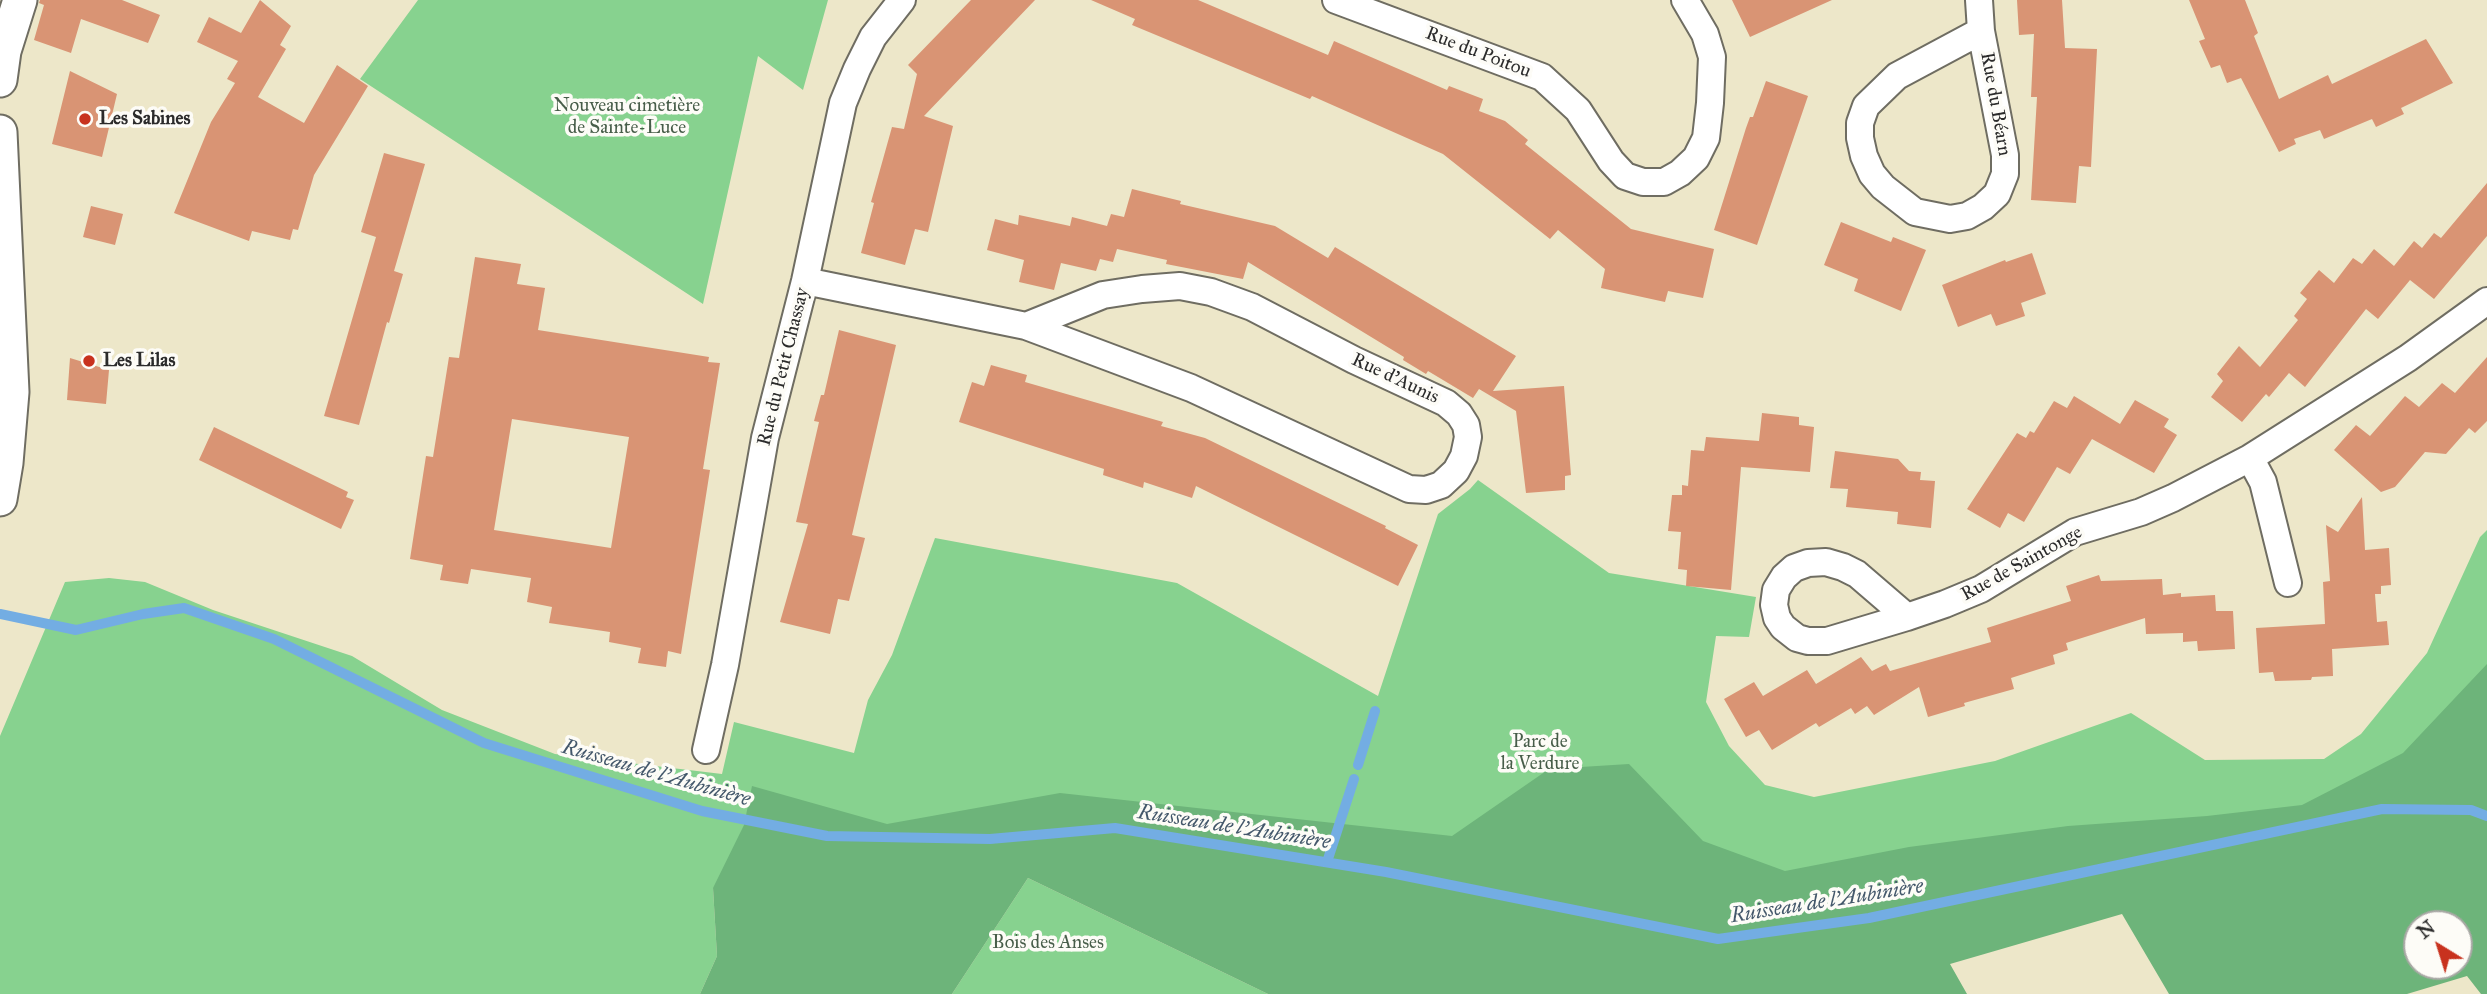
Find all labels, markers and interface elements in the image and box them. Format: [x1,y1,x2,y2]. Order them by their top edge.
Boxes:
street label: Rue du Poitou [1422,22,1534,84]
street label: Rue du Béarn [1975,50,2015,158]
park label: Nouveau cimetière de Sainte-Luce [554,95,700,139]
place label: Les Sabines [99,108,190,130]
marker: Les Sabines [77,111,93,127]
street label: Rue du Petit Chassay [753,286,815,448]
street label: Rue d'Aunis [1348,349,1442,409]
place label: Les Lilas [103,350,175,372]
marker: Les Lilas [81,353,97,369]
street label: Rue de Saintonge [1958,521,2086,607]
park label: Parc de la Verdure [1501,731,1579,775]
water label: Ruisseau de l'Aubinière [559,735,753,813]
water label: Ruisseau de l'Aubinière [1136,800,1332,856]
water label: Ruisseau de l'Aubinière [1729,874,1925,930]
north arrow [2403,910,2473,980]
text: N [2413,916,2439,944]
park label: Bois des Anses [992,932,1104,954]

